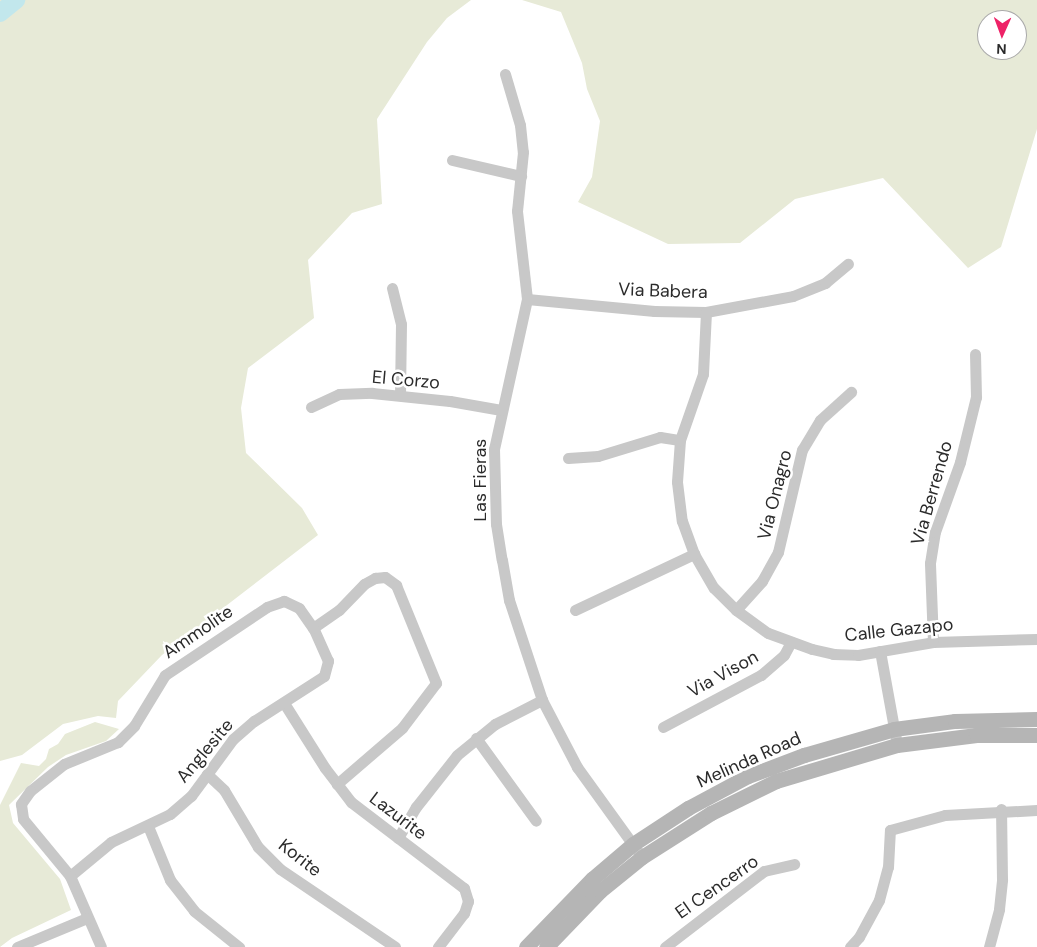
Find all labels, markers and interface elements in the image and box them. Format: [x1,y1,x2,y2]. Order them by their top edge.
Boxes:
north arrow [977,10,1027,60]
text: N [996,40,1007,58]
street label: Via Babera [618,279,708,303]
street label: El Corzo [371,366,441,394]
street label: Via Berrendo [907,438,957,548]
street label: Las Fieras [469,439,491,521]
street label: Via Onagro [753,448,797,542]
street label: Ammolite [159,601,237,663]
street label: Calle Gazapo [844,614,954,646]
street label: Via Vison [684,646,762,702]
street label: Anglesite [172,715,238,787]
street label: Melinda Road [694,727,804,793]
street label: Lazurite [365,788,431,844]
street label: Korite [274,835,326,881]
street label: El Cencerro [671,850,763,924]

